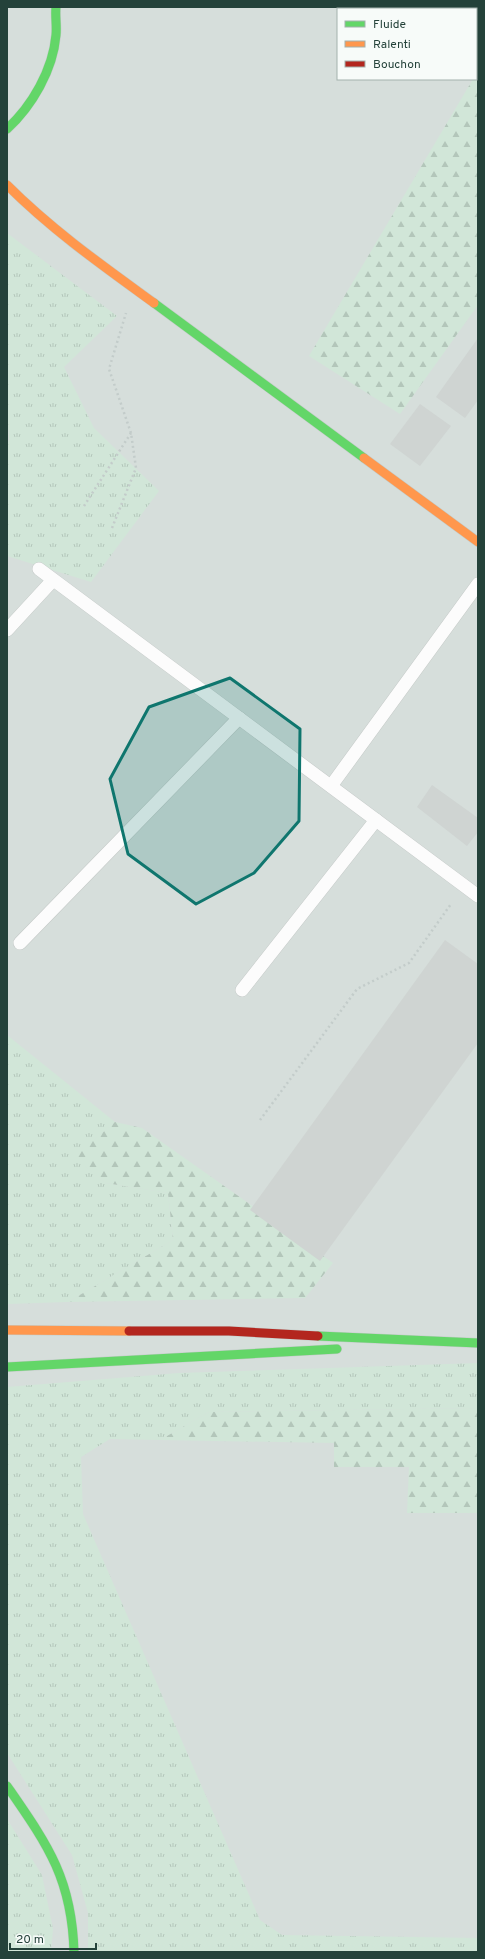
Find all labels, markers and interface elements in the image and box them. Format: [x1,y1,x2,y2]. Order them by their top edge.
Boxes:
legend [337,8,477,80]
text: Fluide [373,17,406,33]
text: Ralenti [373,37,411,53]
text: Bouchon [373,57,421,73]
scale bar [10,1925,96,1951]
text: 20 m [16,1932,44,1948]

